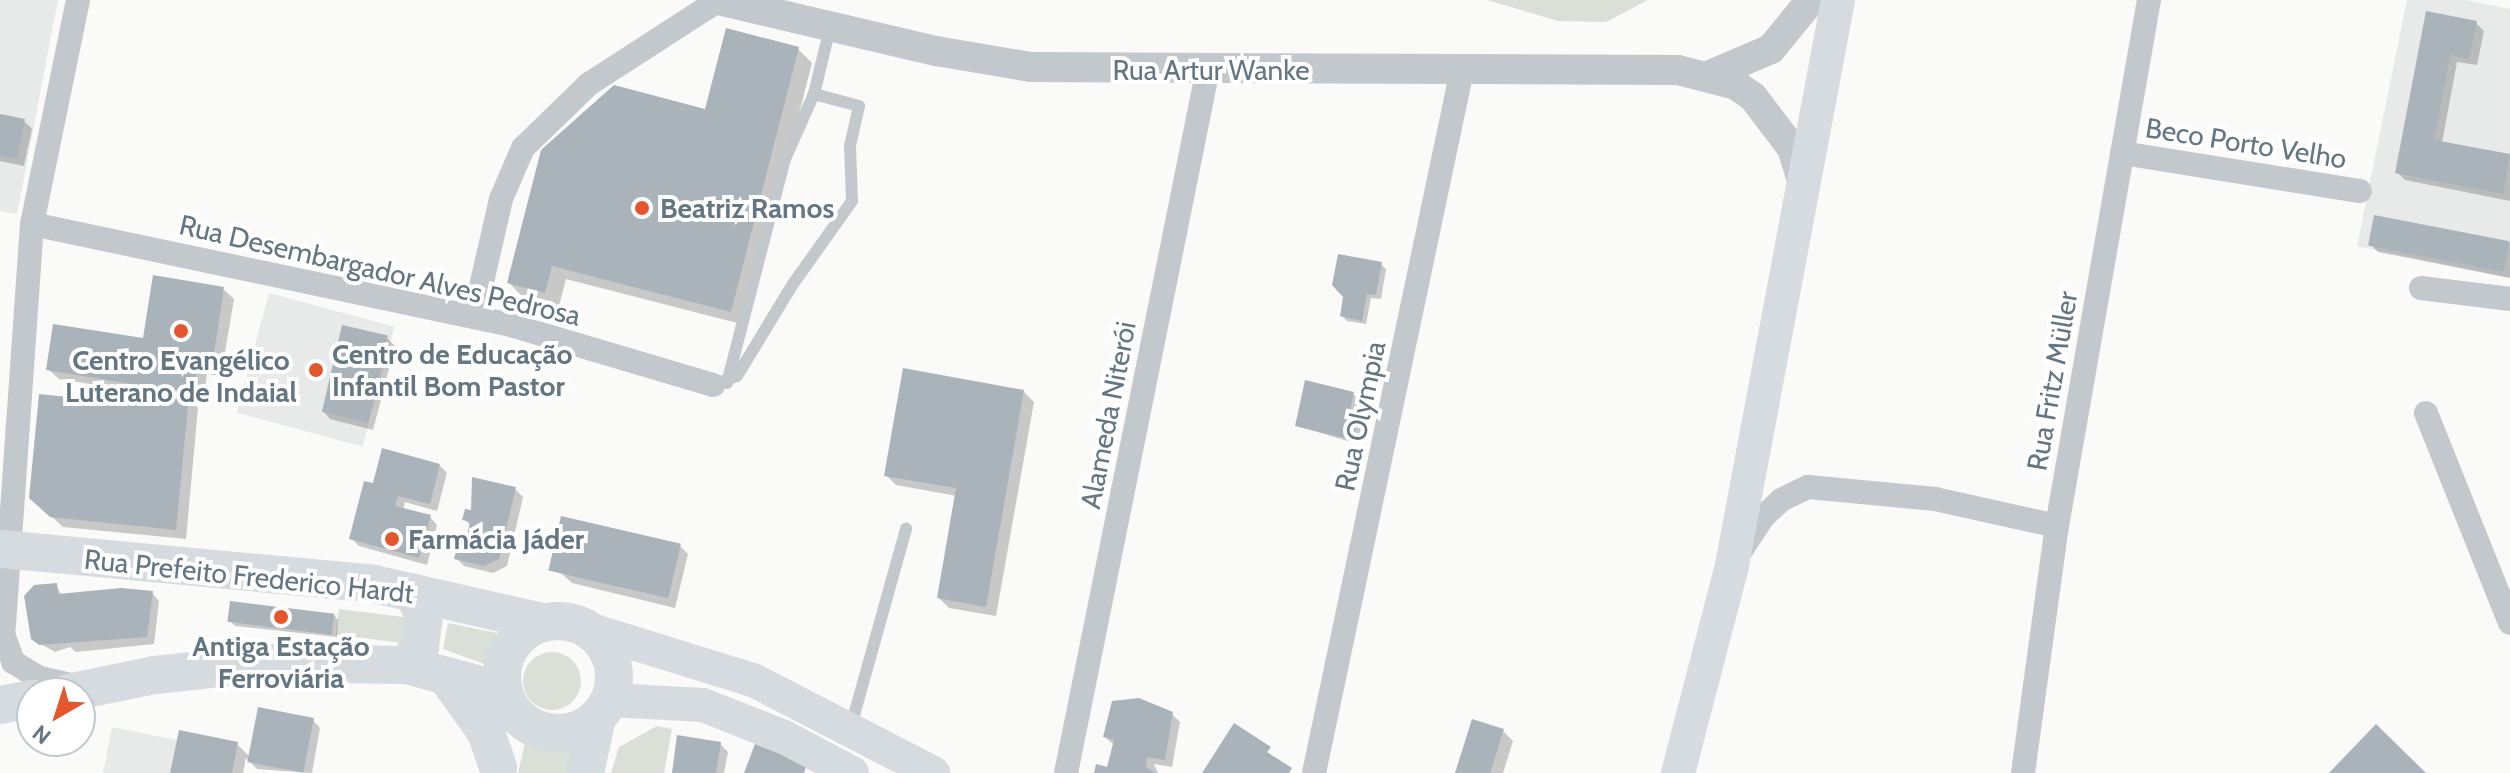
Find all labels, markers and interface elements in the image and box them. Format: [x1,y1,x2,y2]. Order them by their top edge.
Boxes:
street label: Rua Artur Wanke [1112,53,1310,87]
street label: Beco Porto Velho [2143,111,2349,175]
place label: Beatriz Ramos [660,191,834,225]
marker: Beatriz Ramos [631,197,653,219]
street label: Rua Desembargador Alves Pedrosa [176,207,584,333]
street label: Rua Fritz Müller [2020,289,2084,473]
street label: Alameda Niterói [1073,318,1143,512]
marker: Centro Evangélico Luterano de Indaial [172,322,190,340]
place label: Centro de Educação Infantil Bom Pastor [332,337,572,403]
street label: Rua Olympia [1328,338,1392,494]
place label: Centro Evangélico Luterano de Indaial [65,343,297,409]
marker: Centro de Educação Infantil Bom Pastor [307,361,325,379]
place label: Farmácia Jáder [408,522,584,556]
marker: Farmácia Jáder [383,530,401,548]
street label: Rua Prefeito Frederico Hardt [82,542,416,610]
marker: Antiga Estação Ferroviária [272,608,290,626]
place label: Antiga Estação Ferroviária [192,629,370,695]
north arrow [16,677,96,757]
text: N [27,719,56,750]

